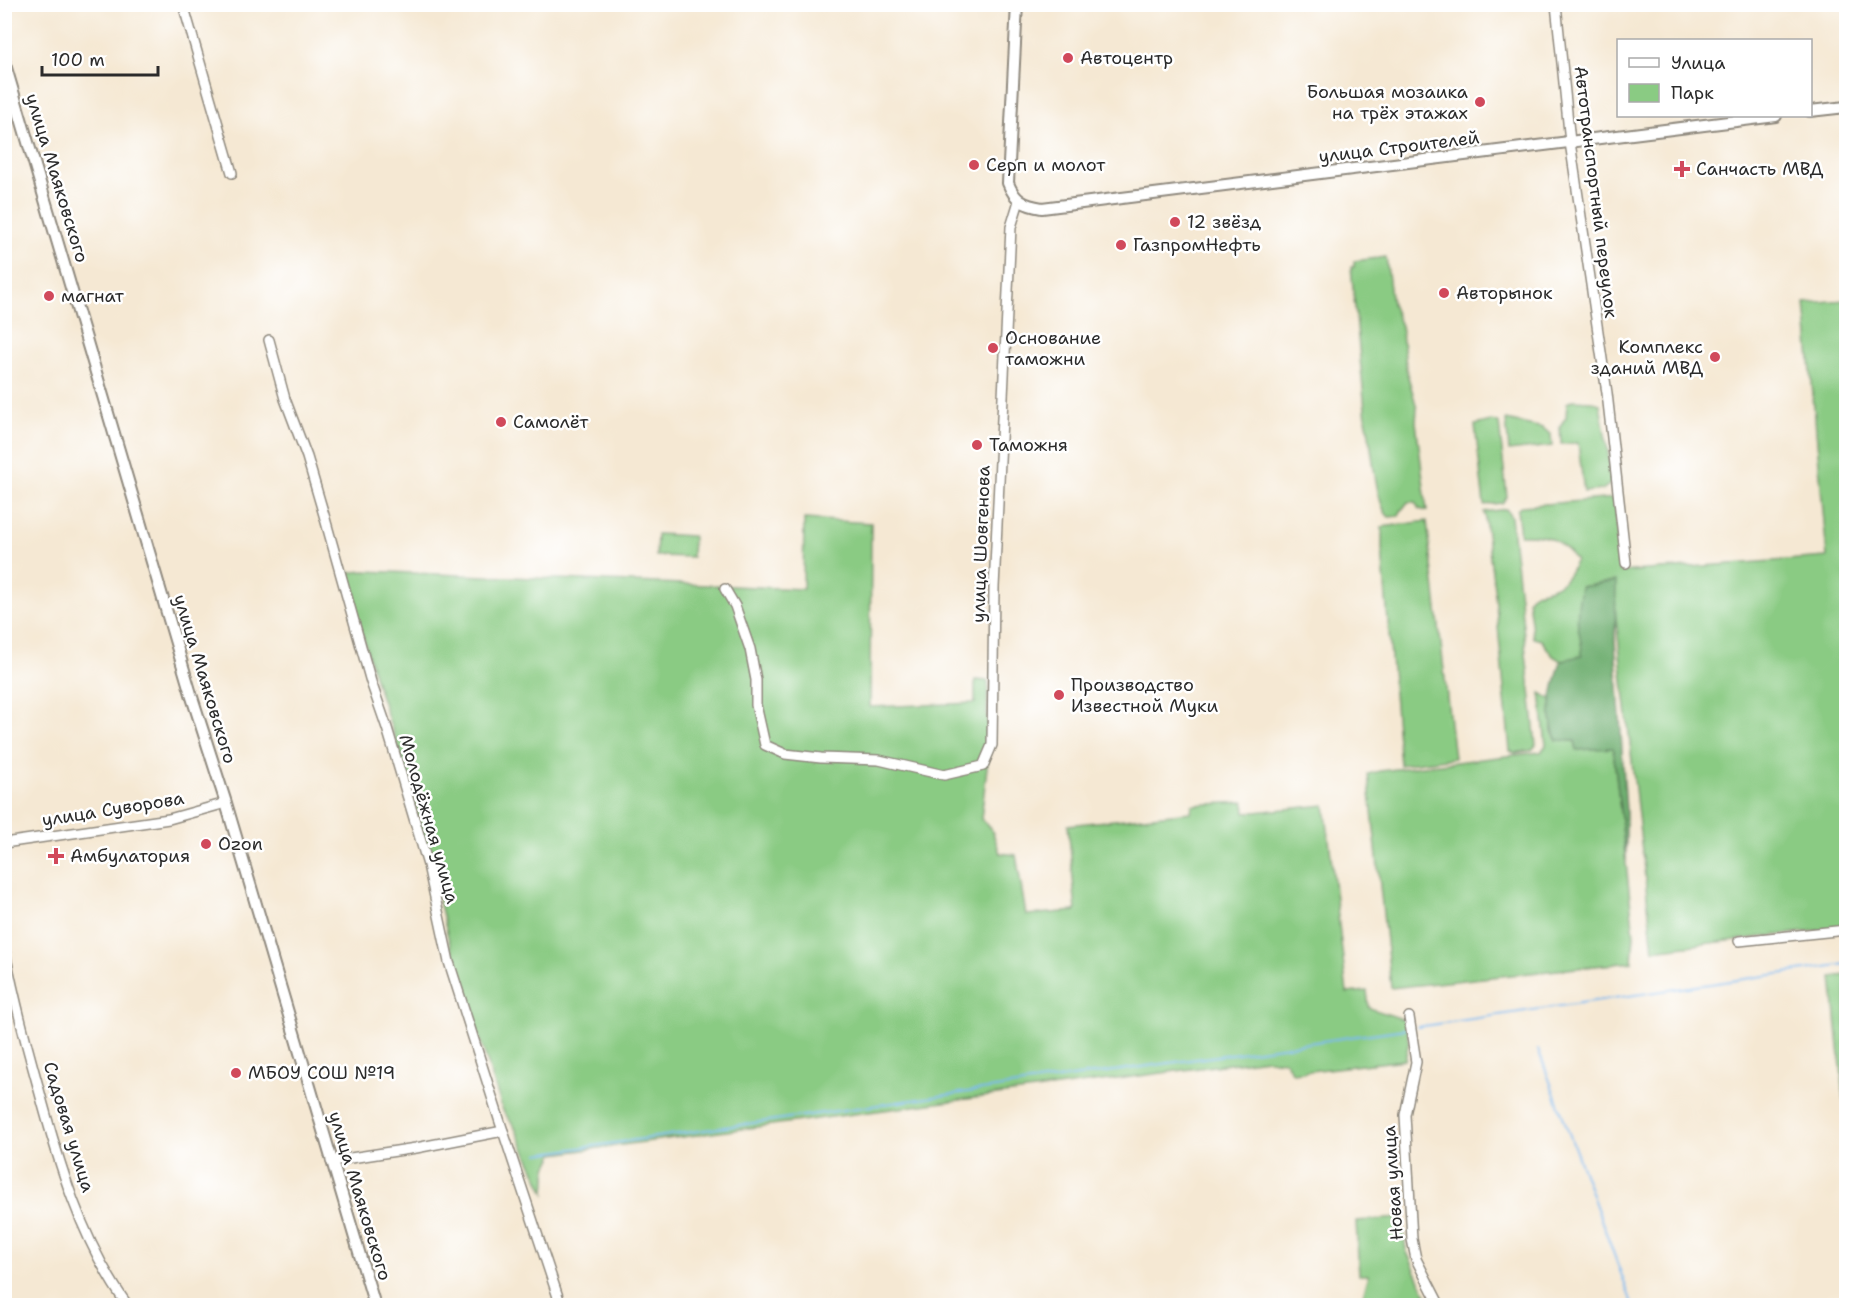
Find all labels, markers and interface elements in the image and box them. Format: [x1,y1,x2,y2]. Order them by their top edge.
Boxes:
scale bar [42,39,158,77]
legend [1617,39,1812,117]
place label: Автоцентр [1080,46,1173,70]
text: 100 m [51,48,105,72]
marker: Автоцентр [1061,51,1075,65]
text: Улица [1671,51,1725,75]
street label: Автотранспортный переулок [1569,64,1623,320]
place label: Большая мозаика на трёх этажах [1306,80,1468,125]
text: Парк [1671,81,1714,105]
street label: улица Маяковского [20,91,94,265]
marker: Большая мозаика на трёх этажах [1473,95,1487,109]
street label: улица Строителей [1317,125,1481,169]
place label: Серп и молот [986,153,1106,177]
place label: Санчасть МВД [1696,157,1824,181]
marker: Серп и молот [967,158,981,172]
marker: Санчасть МВД [1673,160,1691,178]
place label: 12 звёзд [1187,210,1262,234]
marker: 12 звёзд [1168,215,1182,229]
place label: ГазпромНефть [1133,233,1261,257]
marker: ГазпромНефть [1114,238,1128,252]
place label: Авторынок [1456,281,1553,305]
place label: магнат [61,284,125,308]
marker: Авторынок [1437,286,1451,300]
marker: магнат [42,289,56,303]
place label: Основание таможни [1005,326,1101,371]
place label: Комплекс зданий МВД [1591,335,1703,380]
marker: Основание таможни [986,341,1000,355]
marker: Комплекс зданий МВД [1708,350,1722,364]
place label: Самолёт [513,410,589,434]
marker: Самолёт [494,415,508,429]
place label: Таможня [989,433,1068,457]
marker: Таможня [970,438,984,452]
street label: улица Шовгенова [966,465,996,623]
street label: улица Маяковского [168,592,242,766]
place label: Производство Известной Муки [1071,673,1218,718]
marker: Производство Известной Муки [1052,688,1066,702]
street label: Молодёжная улица [393,731,465,907]
street label: улица Суворова [40,786,186,832]
place label: Ozon [218,832,263,856]
marker: Ozon [199,837,213,851]
place label: Амбулатория [70,844,190,868]
marker: Амбулатория [47,847,65,865]
street label: Садовая улица [38,1059,100,1195]
place label: МБОУ СОШ №19 [248,1061,395,1085]
marker: МБОУ СОШ №19 [229,1066,243,1080]
street label: улица Маяковского [323,1109,397,1283]
street label: Новая улица [1377,1125,1409,1241]

